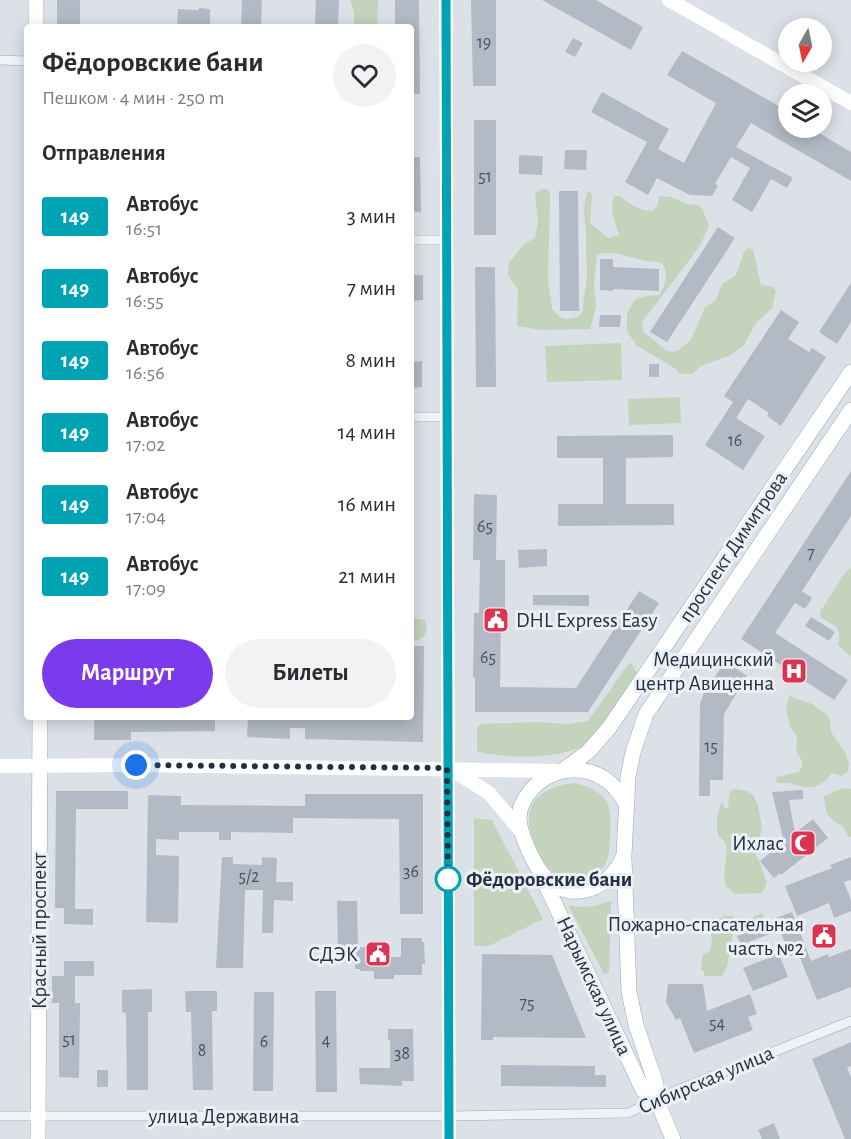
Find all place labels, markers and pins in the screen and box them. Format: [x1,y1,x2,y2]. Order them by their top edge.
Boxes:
public building icon: DHL Express Easy [481,605,511,635]
place label: DHL Express Easy [516,610,657,631]
place label: Медицинский центр Авиценна [635,649,774,694]
hospital icon: Медицинский центр Авиценна [779,656,809,686]
mosque icon: Ихлас [788,828,818,858]
place label: Ихлас [732,833,784,854]
marker: Фёдоровские бани [435,866,461,892]
place label: Фёдоровские бани [466,869,632,890]
place label: Пожарно-спасательная часть №2 [608,914,804,959]
public building icon: Пожарно-спасательная часть №2 [809,921,839,951]
public building icon: СДЭК [363,939,393,969]
place label: СДЭК [308,944,358,965]

